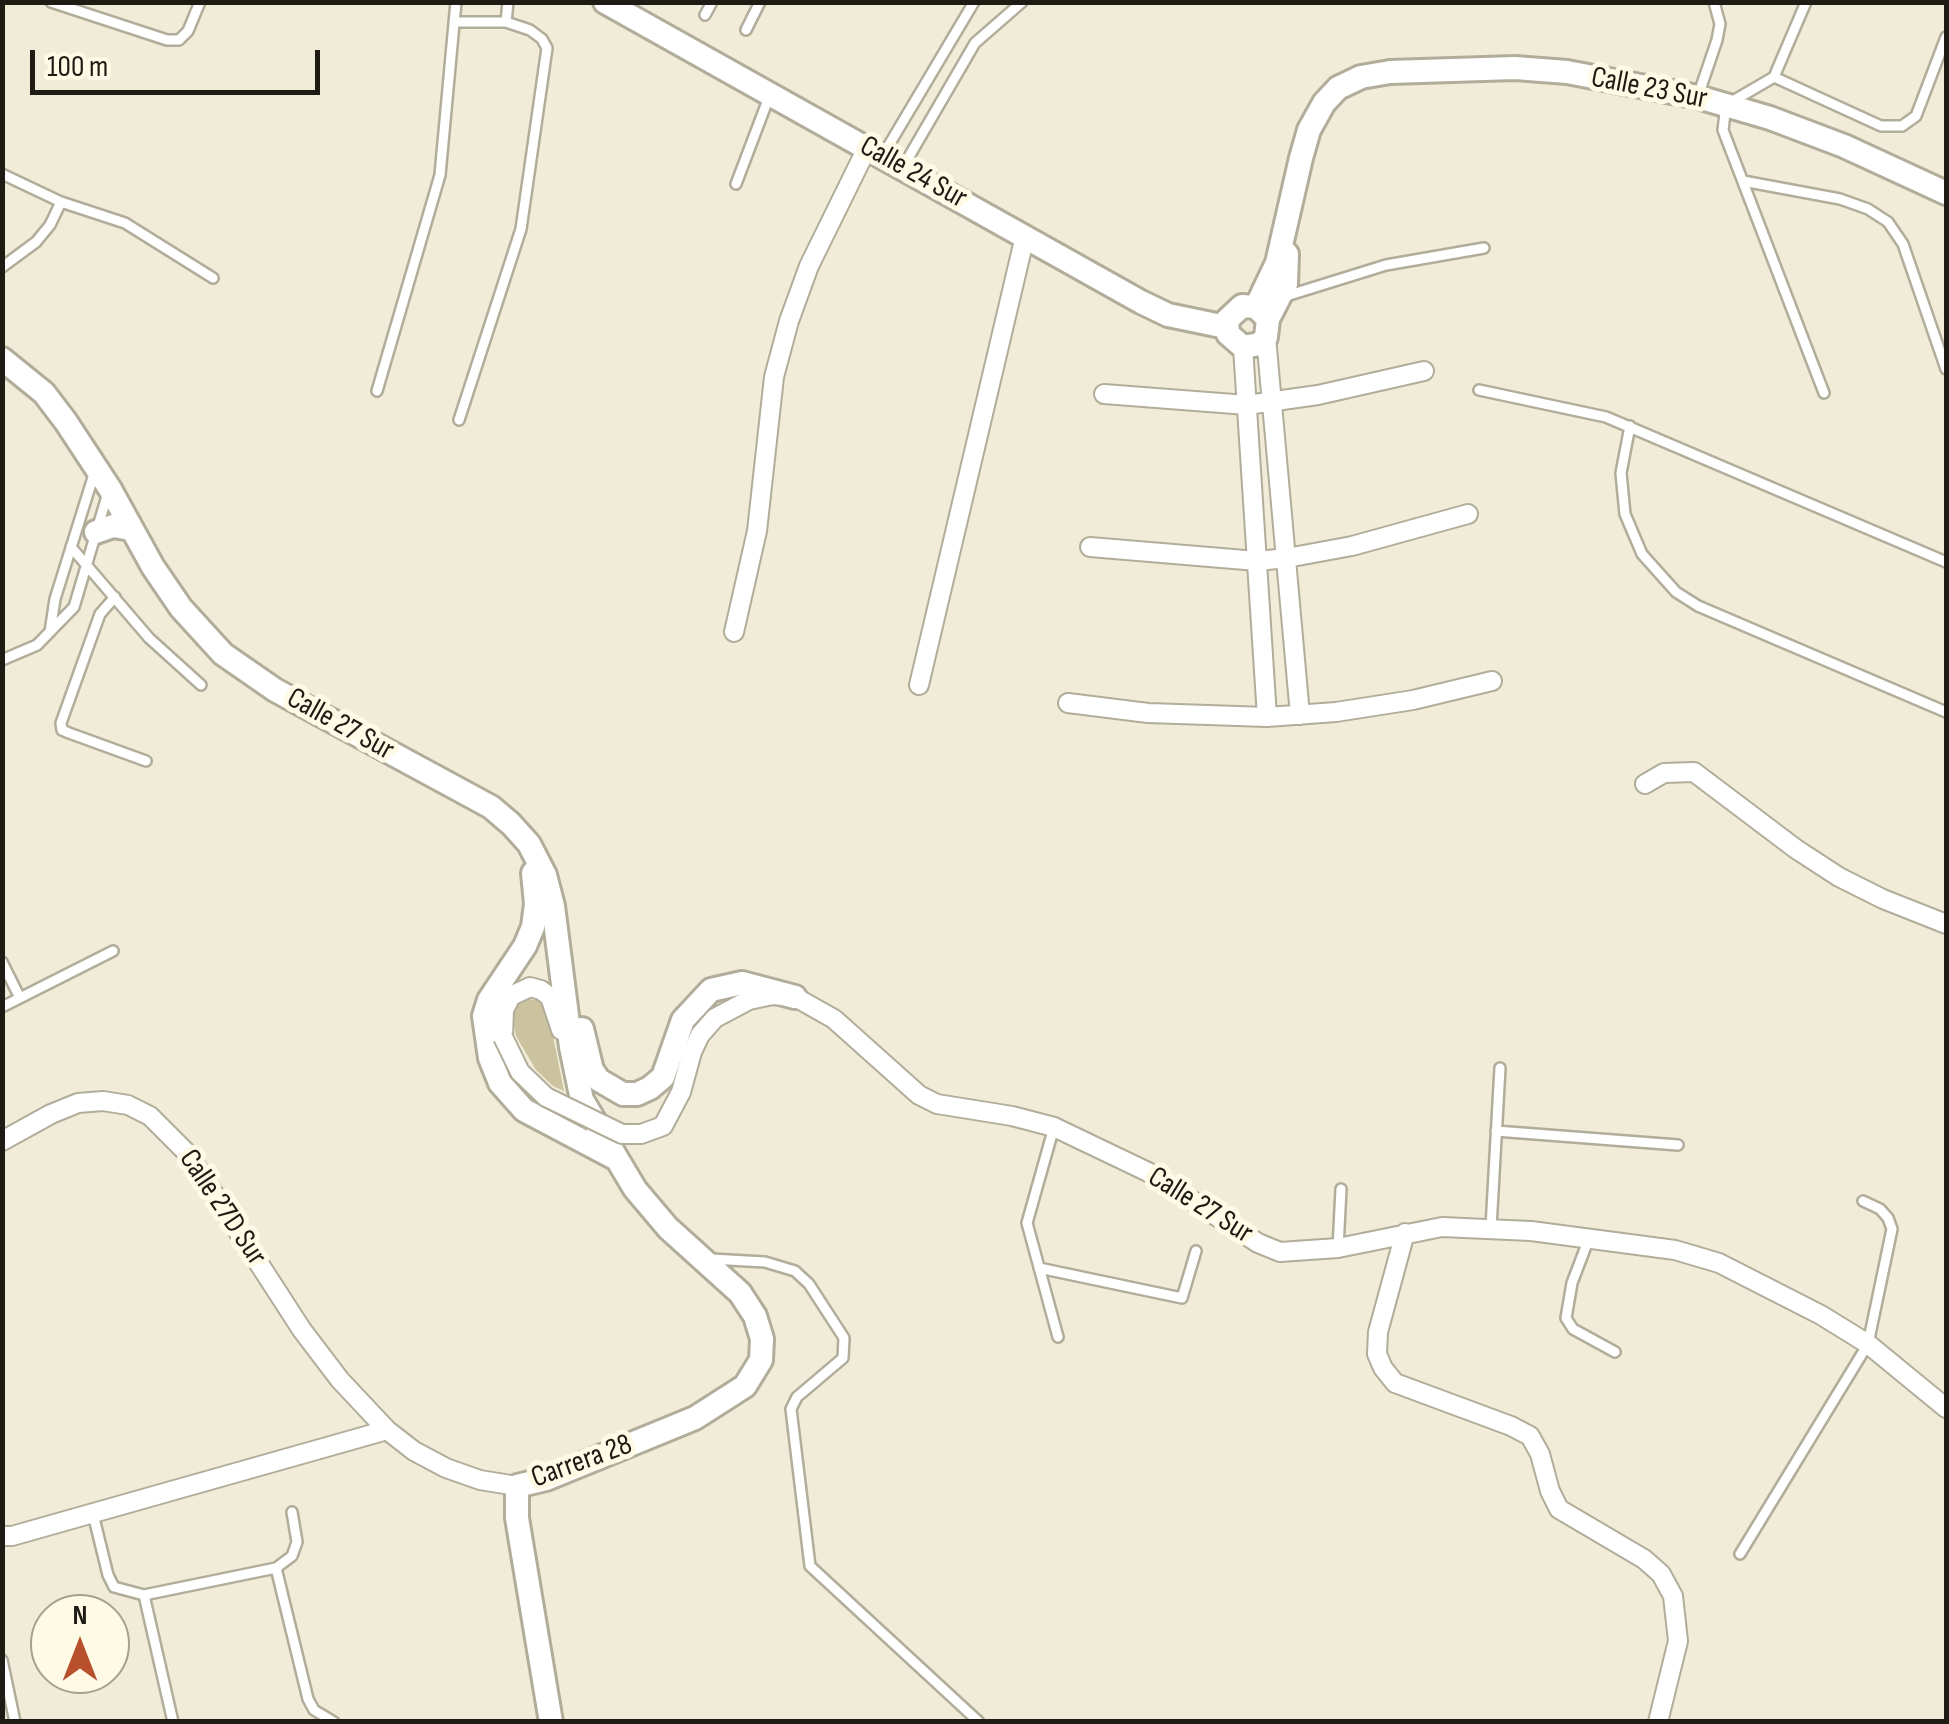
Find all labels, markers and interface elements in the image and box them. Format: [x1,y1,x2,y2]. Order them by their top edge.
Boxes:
scale bar [35,30,325,92]
text: 100 m [47,49,108,85]
street label: Calle 23 Sur [1588,60,1710,118]
street label: Calle 24 Sur [853,129,973,217]
street label: Calle 27 Sur [280,681,400,769]
street label: Calle 27D Sur [170,1143,274,1273]
street label: Calle 27 Sur [1141,1160,1259,1252]
street label: Carrera 28 [527,1427,637,1497]
north arrow [30,1594,130,1694]
text: N [73,1599,87,1632]

